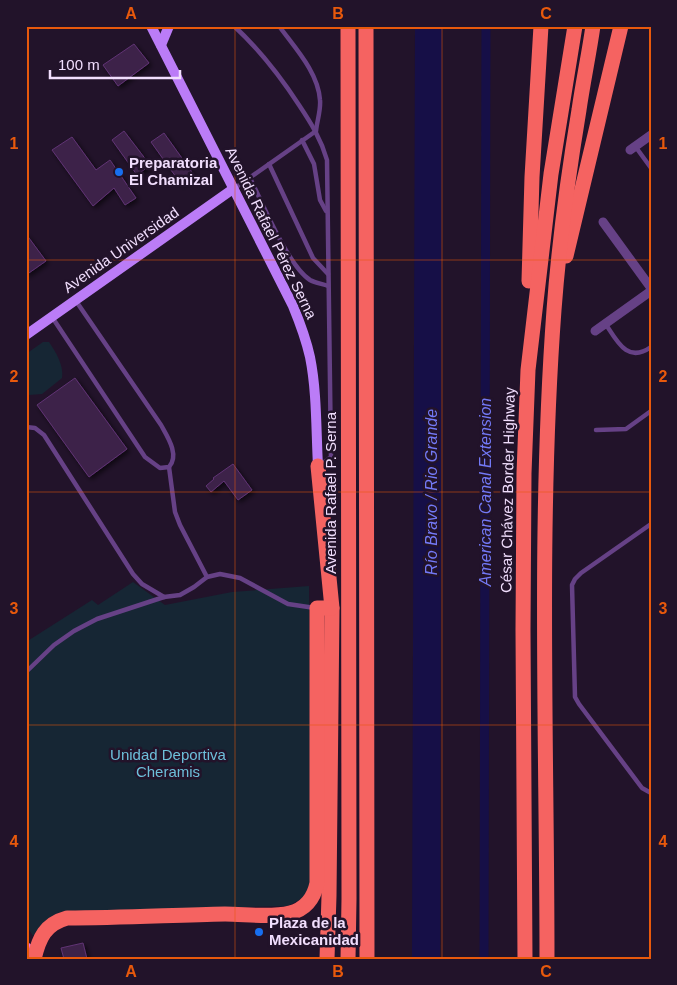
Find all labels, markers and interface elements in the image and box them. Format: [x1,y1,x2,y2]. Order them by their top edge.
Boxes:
text: A [125,5,137,22]
text: B [332,5,344,22]
text: C [540,5,552,22]
scale bar [50,48,180,80]
text: 100 m [58,56,100,73]
text: 1 [10,135,19,152]
text: 1 [659,135,668,152]
street label: Avenida Rafael Pérez Serna [222,144,321,322]
place label: Preparatoria El Chamizal [129,154,218,188]
marker: Preparatoria El Chamizal [113,166,125,178]
street label: Avenida Universidad [60,203,182,296]
text: 2 [10,368,19,385]
text: 2 [659,368,668,385]
street label: César Chávez Border Highway [497,386,518,593]
water label: American Canal Extension [477,398,494,587]
water label: Río Bravo / Rio Grande [423,409,440,575]
street label: Avenida Rafael P. Serna [322,411,339,574]
text: 3 [10,600,19,617]
text: 3 [659,600,668,617]
park label: Unidad Deportiva Cheramis [110,746,227,780]
text: 4 [10,833,19,850]
text: 4 [659,833,668,850]
place label: Plaza de la Mexicanidad [269,914,359,948]
marker: Plaza de la Mexicanidad [253,926,265,938]
text: A [125,963,137,980]
text: B [332,963,344,980]
text: C [540,963,552,980]

